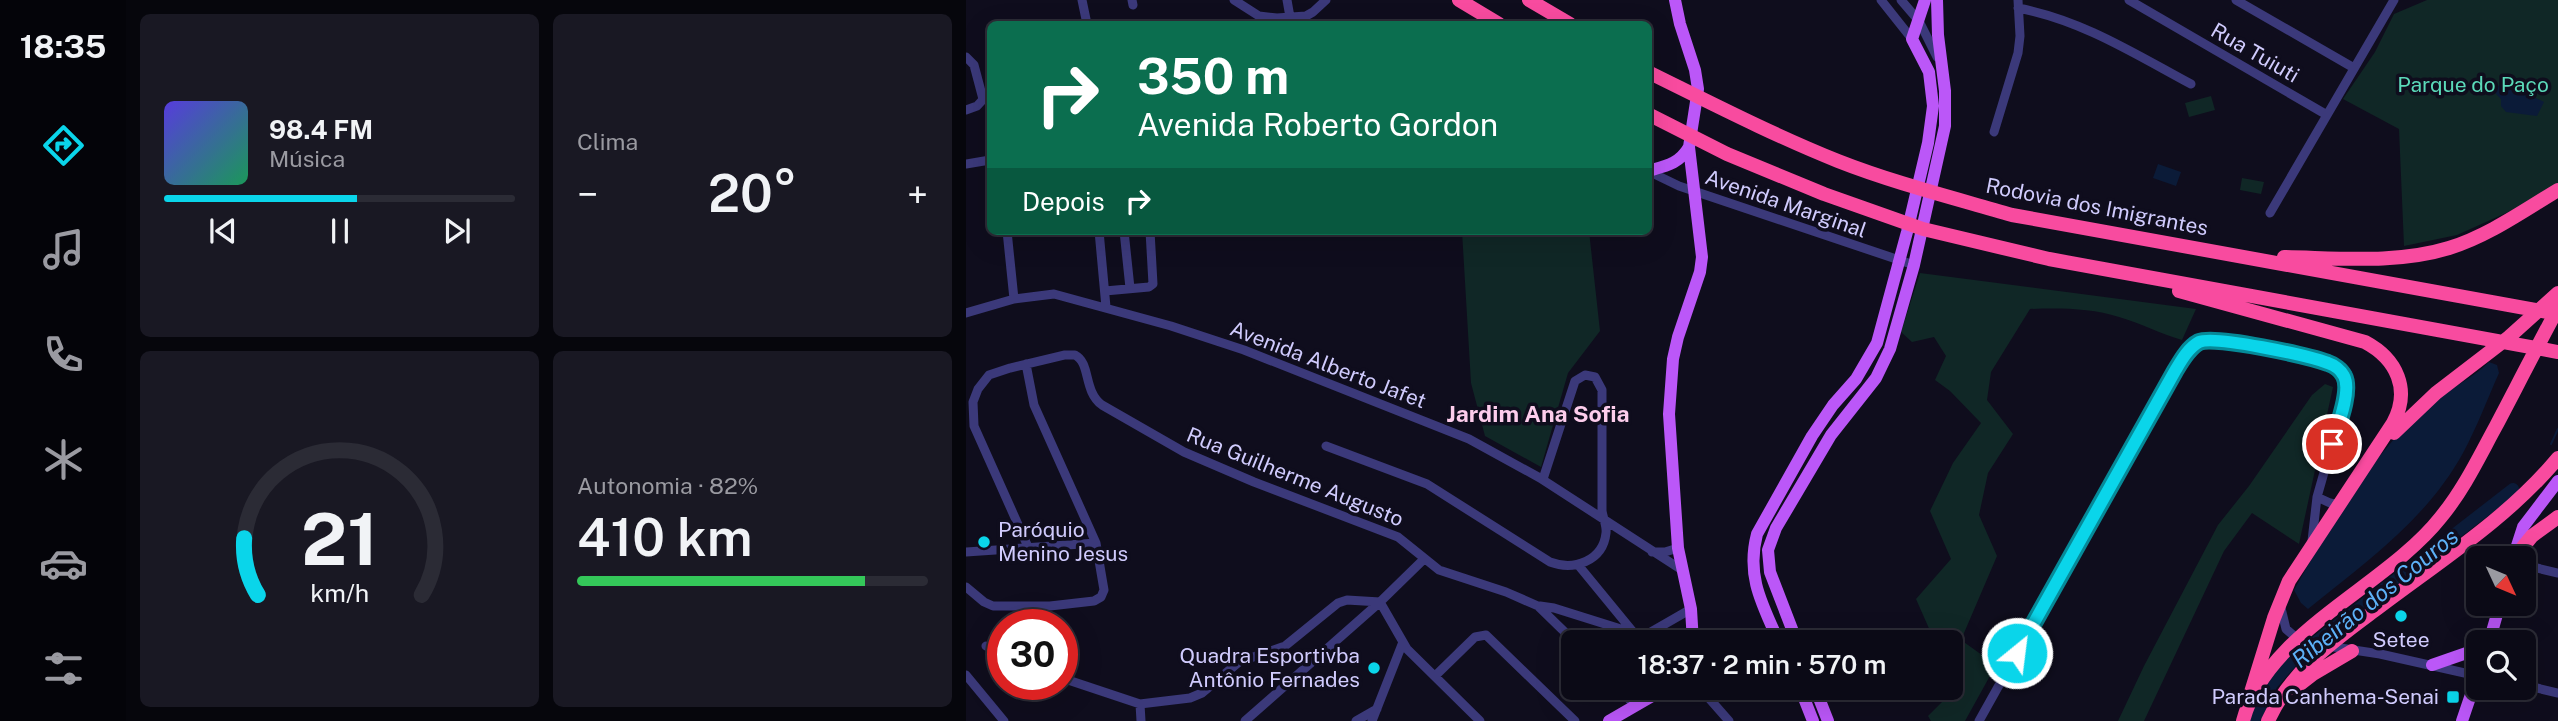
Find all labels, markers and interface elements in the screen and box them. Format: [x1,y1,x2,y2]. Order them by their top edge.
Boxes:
street label: Rua Tuiuti [2207,17,2304,88]
text: 18:35 [20,28,106,65]
text: 350 m [1137,47,1289,105]
icon: right [1022,49,1113,140]
park label: Parque do Paço [2397,72,2549,97]
text: Avenida Roberto Gordon [1137,106,1498,143]
text: 98.4 FM [269,114,373,145]
icon: directions [39,121,88,170]
text: Clima [577,128,638,155]
text: Música [269,145,345,172]
text: 20° [708,163,797,224]
street label: Avenida Marginal [1702,164,1870,243]
text: − [577,172,598,217]
text: + [907,172,928,217]
street label: Rodovia dos Imigrantes [1984,173,2210,240]
icon: right [1119,182,1157,220]
text: Depois [1022,186,1105,217]
icon: previous [204,212,242,250]
icon: pause [321,212,359,250]
icon: next [438,212,476,250]
icon: music [39,225,88,274]
street label: Avenida Alberto Jafet [1227,316,1430,413]
icon: phone [39,330,88,379]
district label: Jardim Ana Sofia [1446,400,1630,427]
pin [2302,414,2362,474]
street label: Rua Guilherme Augusto [1183,422,1407,531]
icon: arrive [2313,425,2351,463]
icon: climate [39,435,88,484]
text: Autonomia · 82% [577,472,758,499]
text: 21 [301,496,378,581]
text: 410 km [577,507,753,568]
place label: Paróquio Menino Jesus [998,517,1128,566]
water label: Ribeirão dos Couros [2286,522,2463,673]
marker: Paróquio Menino Jesus [976,534,992,550]
icon: car [39,539,88,588]
north arrow [2466,546,2536,616]
map controls [2466,546,2536,700]
text: km/h [310,578,369,608]
marker: Setee [2393,608,2409,624]
speed limit sign: 30 [987,609,1078,700]
position arrow [1980,616,2054,690]
place label: Setee [2372,627,2430,652]
button: search [2466,630,2536,700]
place label: Quadra Esportivba Antônio Fernades [1180,643,1360,692]
icon: filters [39,644,88,693]
text: 18:37 · 2 min · 570 m [1638,649,1886,680]
marker: Quadra Esportivba Antônio Fernades [1366,660,1382,676]
place label: Parada Canhema-Senai [2211,684,2439,709]
marker: Parada Canhema-Senai [2445,689,2461,705]

